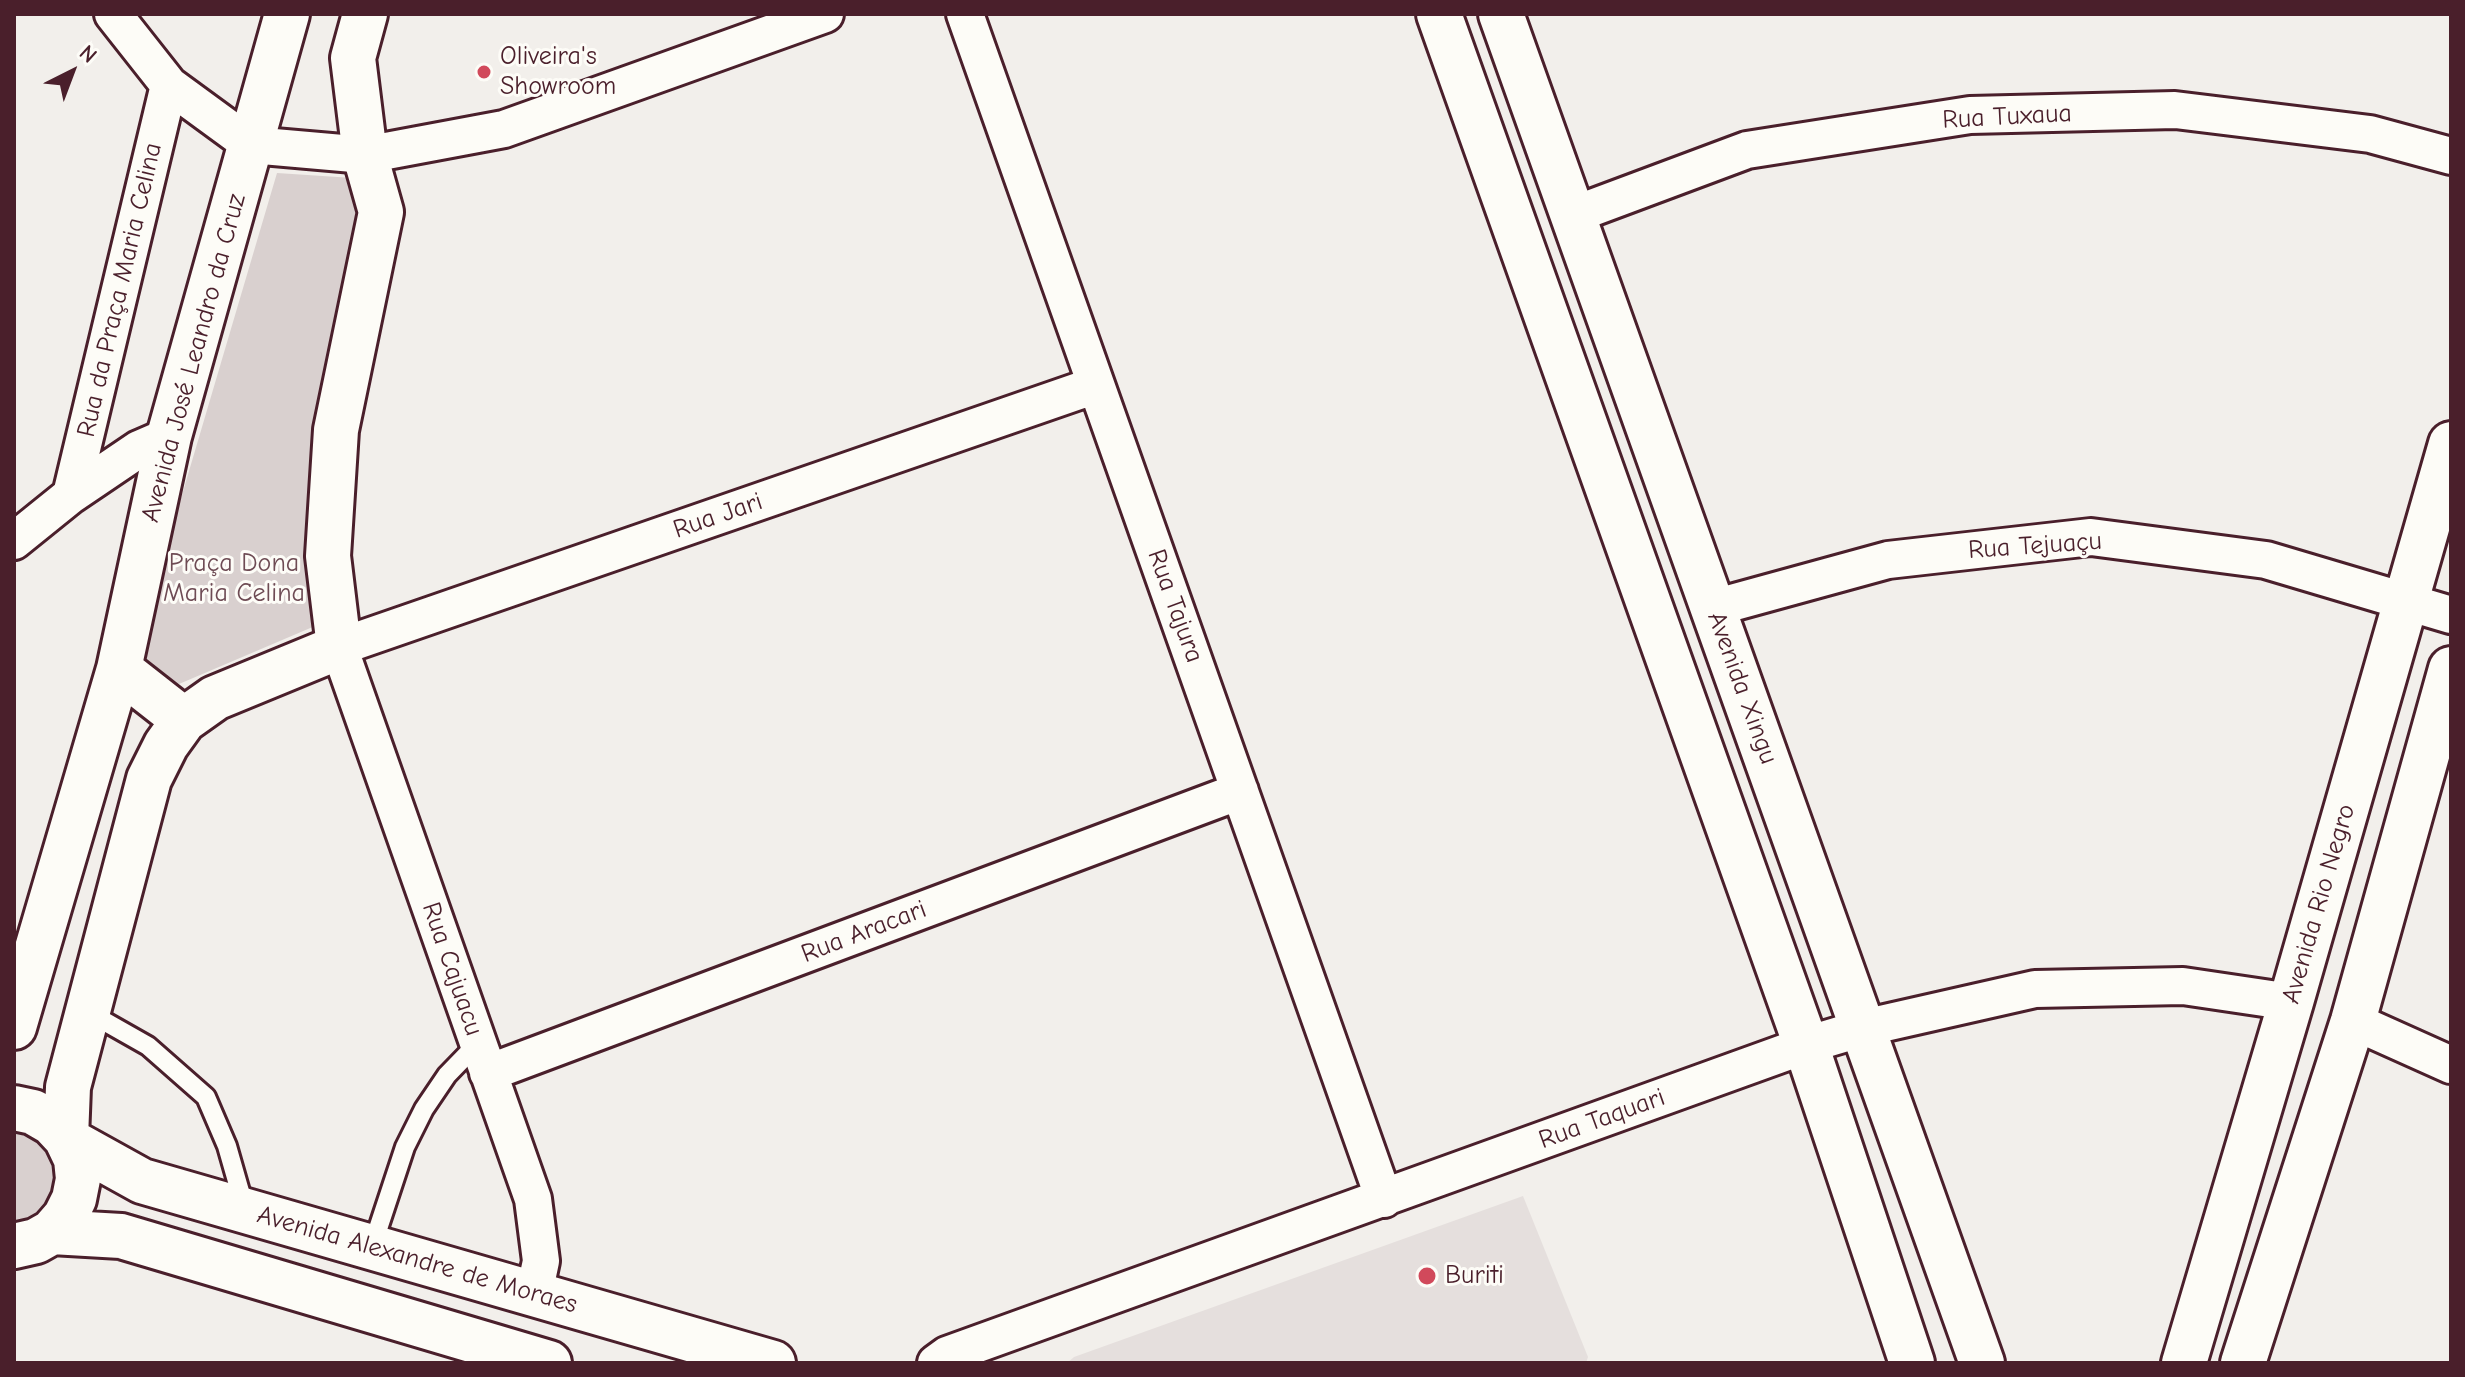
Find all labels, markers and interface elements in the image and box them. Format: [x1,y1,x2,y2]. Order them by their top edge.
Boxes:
north arrow [32,32,112,112]
text: N [74,40,102,69]
place label: Oliveira's Showroom [500,41,616,102]
marker: Oliveira's Showroom [475,63,493,81]
street label: Rua Tuxaua [1941,98,2073,136]
street label: Rua da Praça Maria Celina [71,140,169,440]
street label: Avenida José Leandro da Cruz [135,190,253,526]
street label: Rua Jari [669,486,767,546]
street label: Rua Tejuaçu [1967,526,2103,566]
street label: Rua Tajura [1140,545,1210,667]
park label: Praça Dona Maria Celina [163,548,305,610]
street label: Avenida Xingu [1700,608,1784,768]
street label: Avenida Rio Negro [2276,801,2362,1007]
street label: Rua Aracari [797,894,931,970]
street label: Rua Cajuacu [415,898,489,1040]
street label: Rua Taquari [1535,1082,1669,1156]
street label: Avenida Alexandre de Moraes [253,1199,581,1321]
place label: Buriti [1445,1260,1504,1292]
marker: Buriti [1416,1265,1438,1287]

